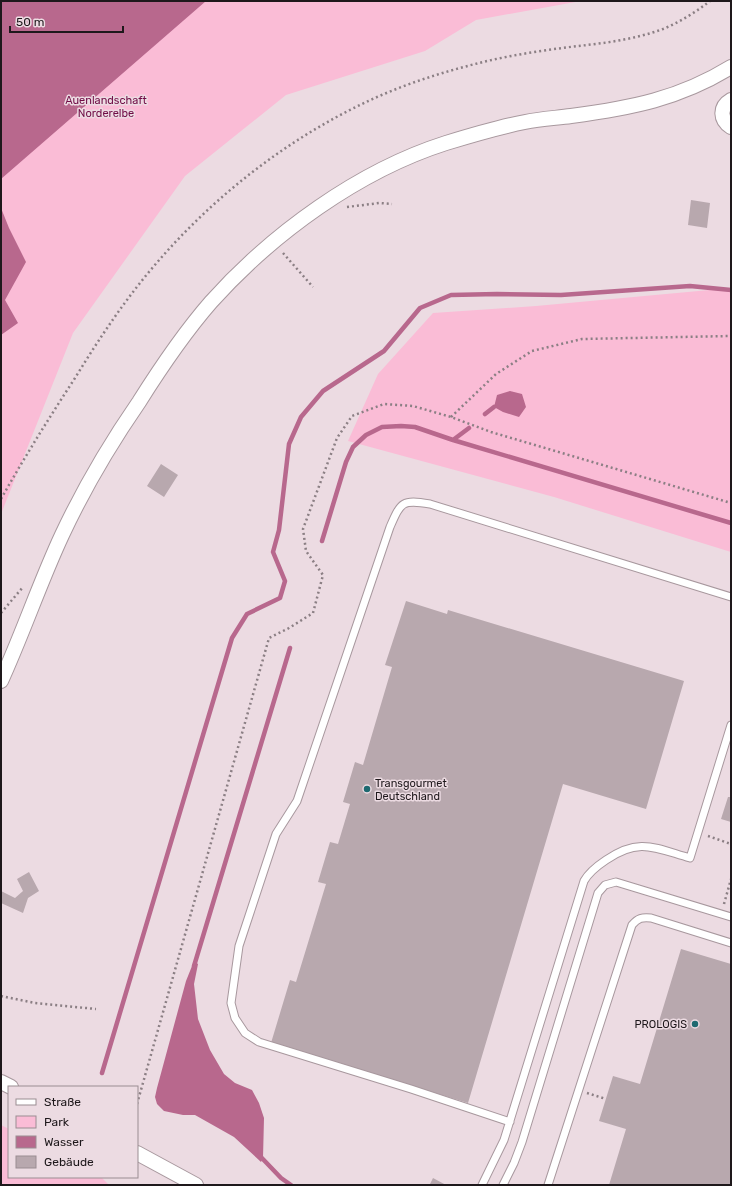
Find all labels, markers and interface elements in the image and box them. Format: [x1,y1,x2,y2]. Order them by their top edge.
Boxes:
scale bar [10,8,123,34]
text: 50 m [16,15,44,29]
park label: Auenlandschaft Norderelbe [65,94,148,120]
place label: Transgourmet Deutschland [375,777,447,803]
marker: Transgourmet Deutschland [362,784,372,794]
place label: PROLOGIS [634,1018,687,1031]
marker: PROLOGIS [690,1019,700,1029]
legend [8,1086,138,1178]
text: Straße [44,1095,81,1109]
text: Park [44,1115,70,1129]
text: Wasser [44,1135,84,1149]
text: Gebäude [44,1155,94,1169]

